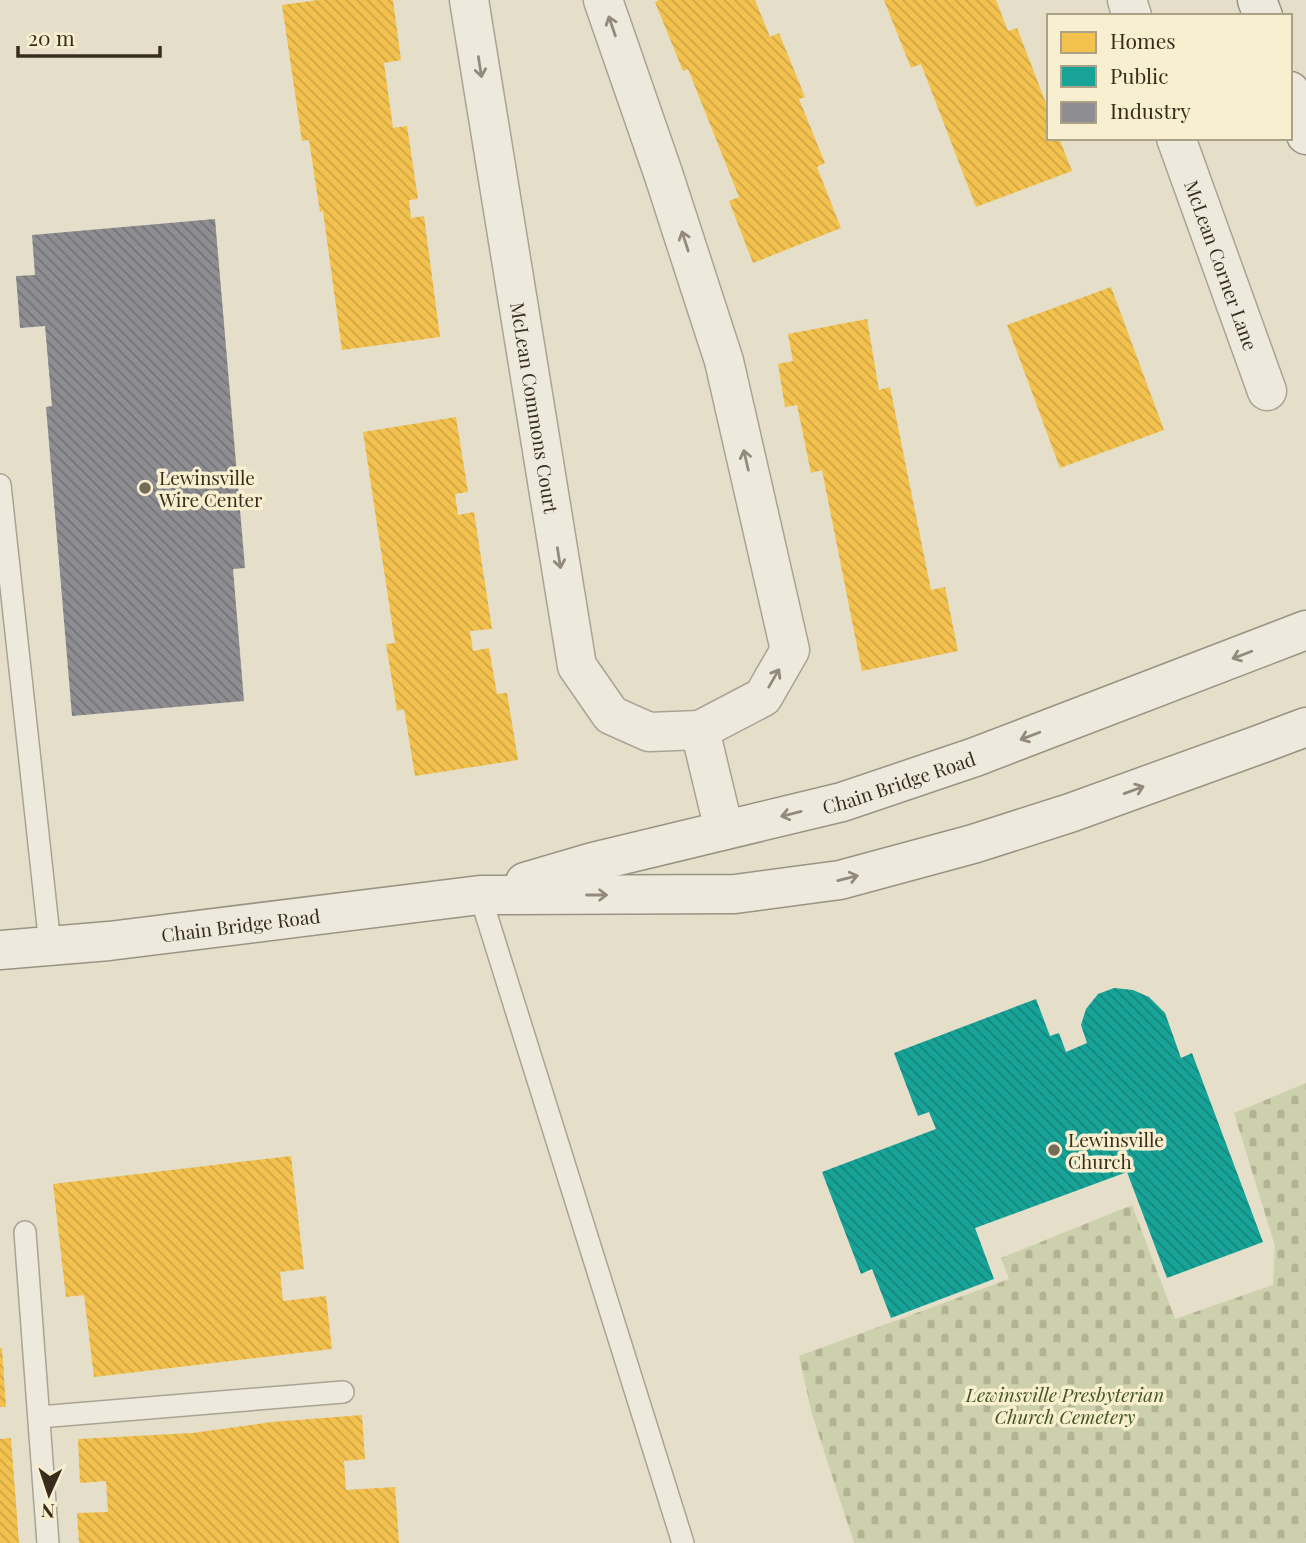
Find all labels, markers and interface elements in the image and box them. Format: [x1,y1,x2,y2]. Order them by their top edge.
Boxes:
scale bar [18,14,159,58]
legend [1047,14,1292,140]
one-way arrow [605,15,618,37]
text: 20 m [28,23,75,51]
text: Homes [1110,26,1176,54]
one-way arrow [473,55,486,78]
text: Public [1110,61,1168,89]
text: Industry [1110,96,1191,124]
street label: McLean Corner Lane [1179,176,1264,354]
one-way arrow [678,231,690,253]
street label: McLean Commons Court [505,300,565,516]
one-way arrow [739,449,753,472]
place label: Lewinsville Wire Center [158,464,263,512]
marker: Lewinsville Wire Center [137,480,153,496]
one-way arrow [553,546,566,569]
one-way arrow [1232,650,1254,662]
one-way arrow [767,669,781,689]
one-way arrow [1019,730,1041,743]
street label: Chain Bridge Road [820,745,979,819]
one-way arrow [1122,783,1144,795]
one-way arrow [780,808,803,822]
one-way arrow [836,871,858,884]
one-way arrow [585,888,608,902]
street label: Chain Bridge Road [160,902,321,947]
place label: Lewinsville Church [1068,1126,1164,1174]
marker: Lewinsville Church [1046,1142,1062,1158]
park label: Lewinsville Presbyterian Church Cemetery [965,1381,1164,1429]
north arrow [14,1459,84,1529]
text: N [40,1499,56,1525]

